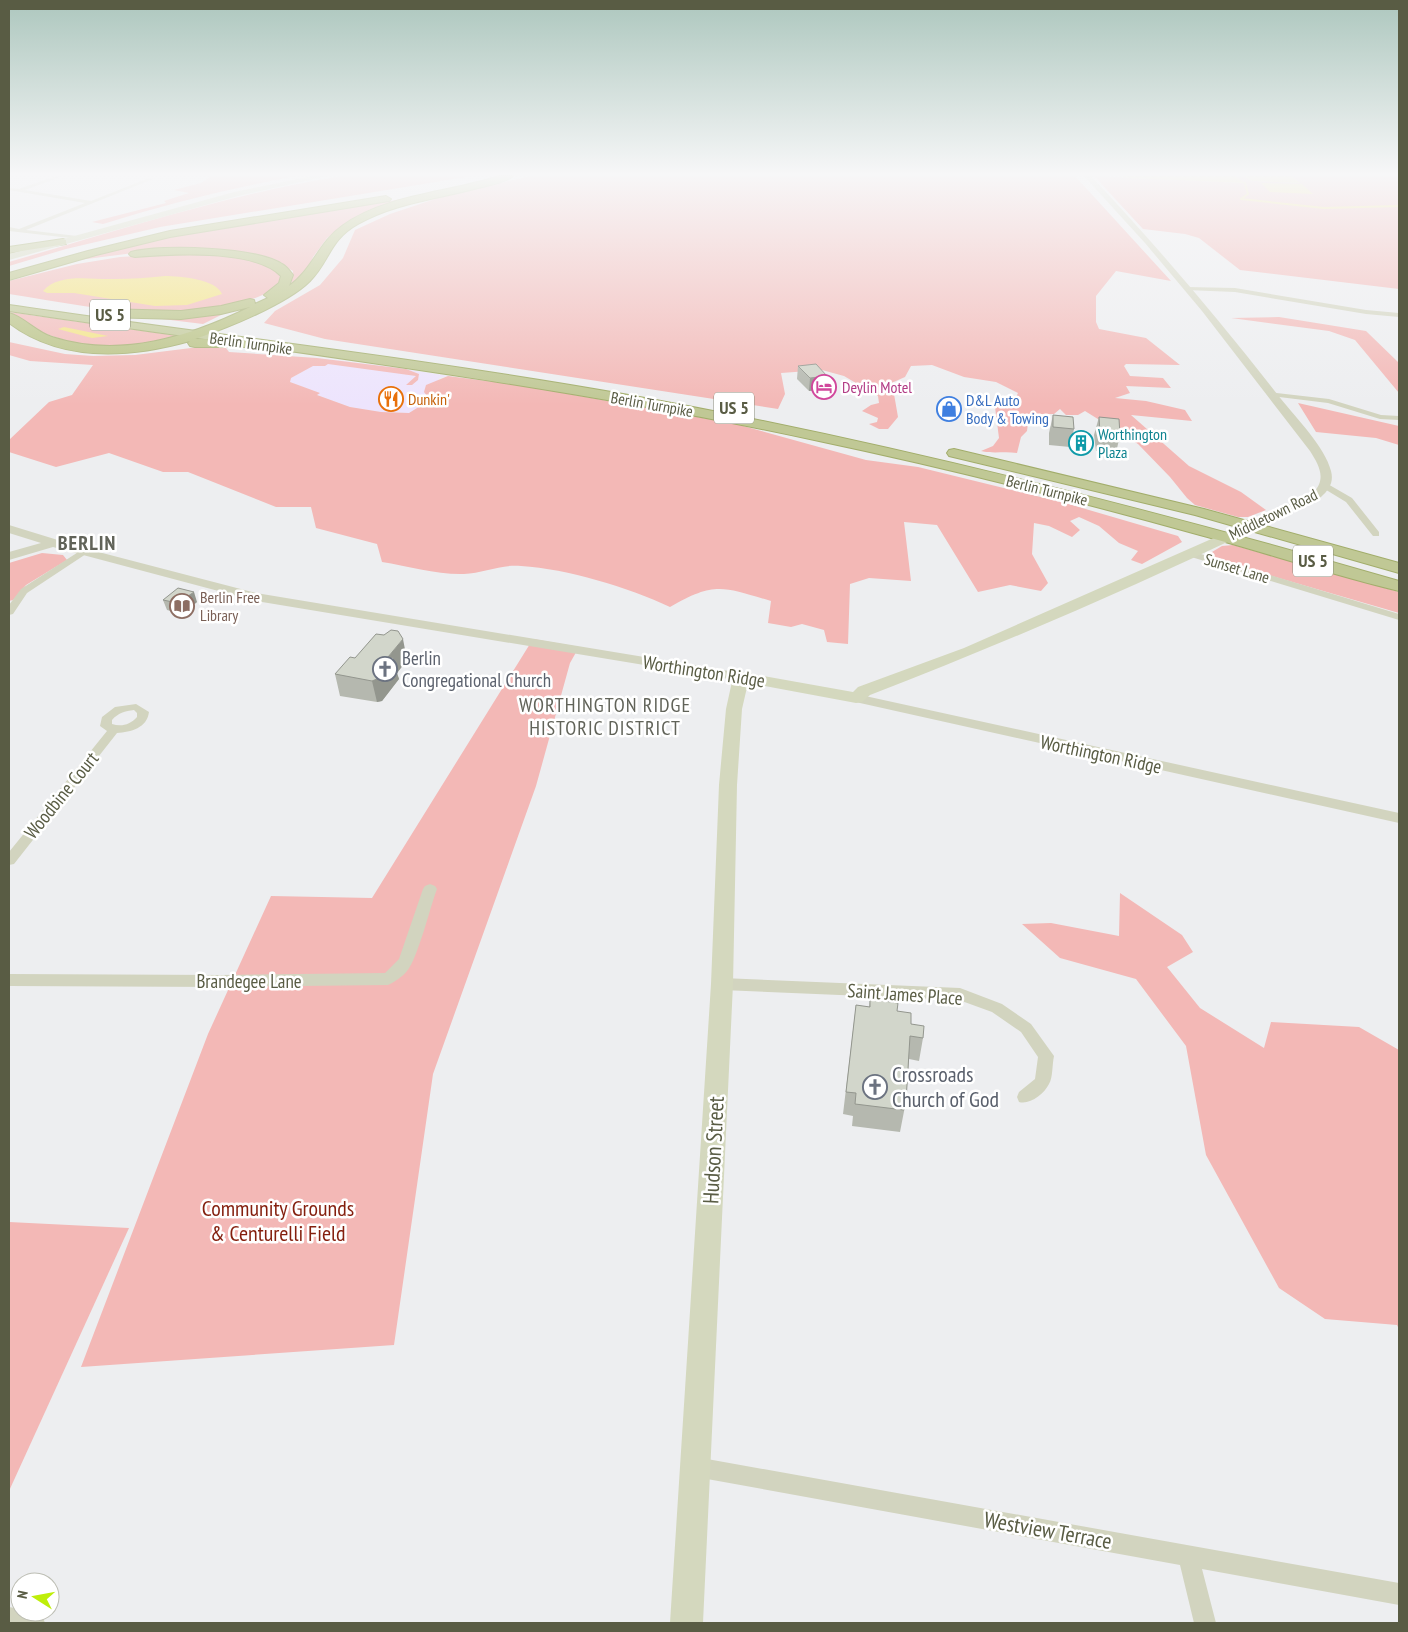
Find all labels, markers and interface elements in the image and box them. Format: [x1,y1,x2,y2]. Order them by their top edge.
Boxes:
road number: US 5 [90,300,130,330]
street label: Berlin Turnpike [209,327,293,359]
hotel icon: Deylin Motel [811,374,837,400]
place label: Deylin Motel [842,377,912,397]
restaurant icon: Dunkin' [378,386,404,412]
street label: Berlin Turnpike [609,387,695,421]
place label: Dunkin' [408,389,450,409]
place label: D&L Auto Body & Towing [966,390,1049,428]
road number: US 5 [714,392,754,423]
shop icon: D&L Auto Body & Towing [936,396,962,422]
place label: Worthington Plaza [1098,424,1167,462]
building icon: Worthington Plaza [1068,430,1094,456]
street label: Berlin Turnpike [1004,470,1090,510]
street label: Middletown Road [1225,484,1321,544]
district label: BERLIN [58,530,116,556]
road number: US 5 [1293,546,1333,576]
street label: Sunset Lane [1202,549,1272,587]
place label: Berlin Free Library [200,587,260,625]
library icon: Berlin Free Library [169,593,195,619]
place label: Berlin Congregational Church [402,646,551,692]
street label: Worthington Ridge [641,649,767,693]
church icon: Berlin Congregational Church [372,656,398,682]
district label: WORTHINGTON RIDGE HISTORIC DISTRICT [519,692,691,741]
street label: Worthington Ridge [1038,729,1164,779]
street label: Woodbine Court [19,746,104,843]
street label: Brandegee Lane [196,969,302,993]
street label: Saint James Place [847,978,963,1010]
place label: Crossroads Church of God [892,1060,999,1113]
church icon: Crossroads Church of God [862,1074,888,1100]
street label: Hudson Street [696,1096,730,1204]
park label: Community Grounds & Centurelli Field [202,1194,354,1247]
street label: Westview Terrace [982,1505,1114,1555]
north arrow [10,1572,60,1622]
text: N [13,1589,32,1600]

